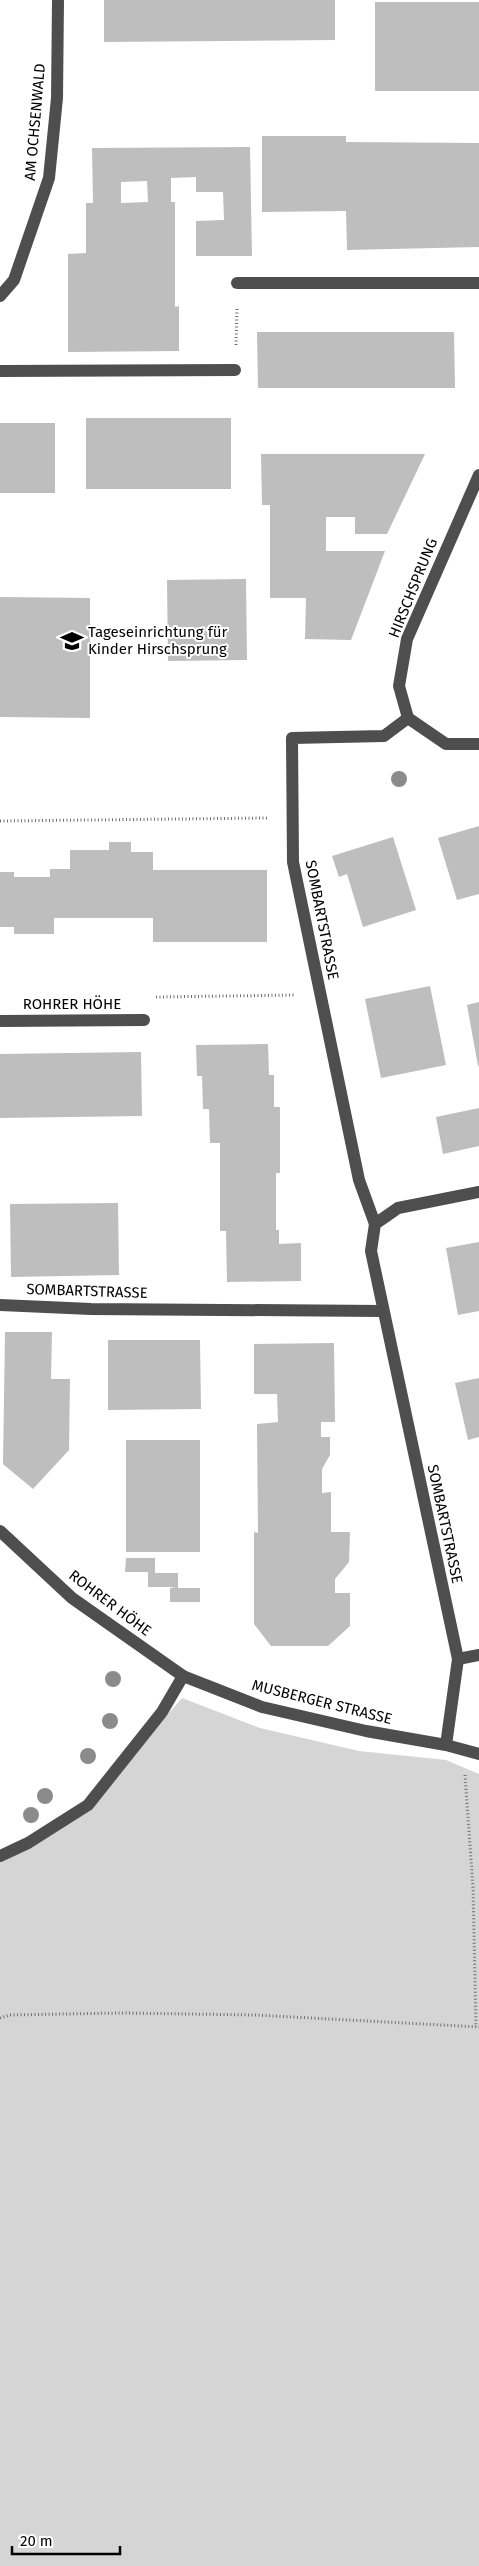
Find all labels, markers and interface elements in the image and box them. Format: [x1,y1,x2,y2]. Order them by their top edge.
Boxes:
street label: AM OCHSENWALD [21,63,49,181]
street label: HIRSCHSPRUNG [385,536,441,640]
place label: Tageseinrichtung für Kinder Hirschsprung [88,623,227,658]
school or university icon: Tageseinrichtung für Kinder Hirschsprung [59,628,85,654]
street label: SOMBARTSTRASSE [302,859,342,981]
street label: ROHRER HÖHE [23,995,121,1013]
street label: SOMBARTSTRASSE [26,1280,148,1302]
street label: SOMBARTSTRASSE [424,1463,466,1585]
street label: ROHRER HÖHE [65,1566,155,1640]
street label: MUSBERGER STRASSE [250,1676,394,1728]
scale bar [12,2524,120,2556]
text: 20 m [20,2532,53,2550]

